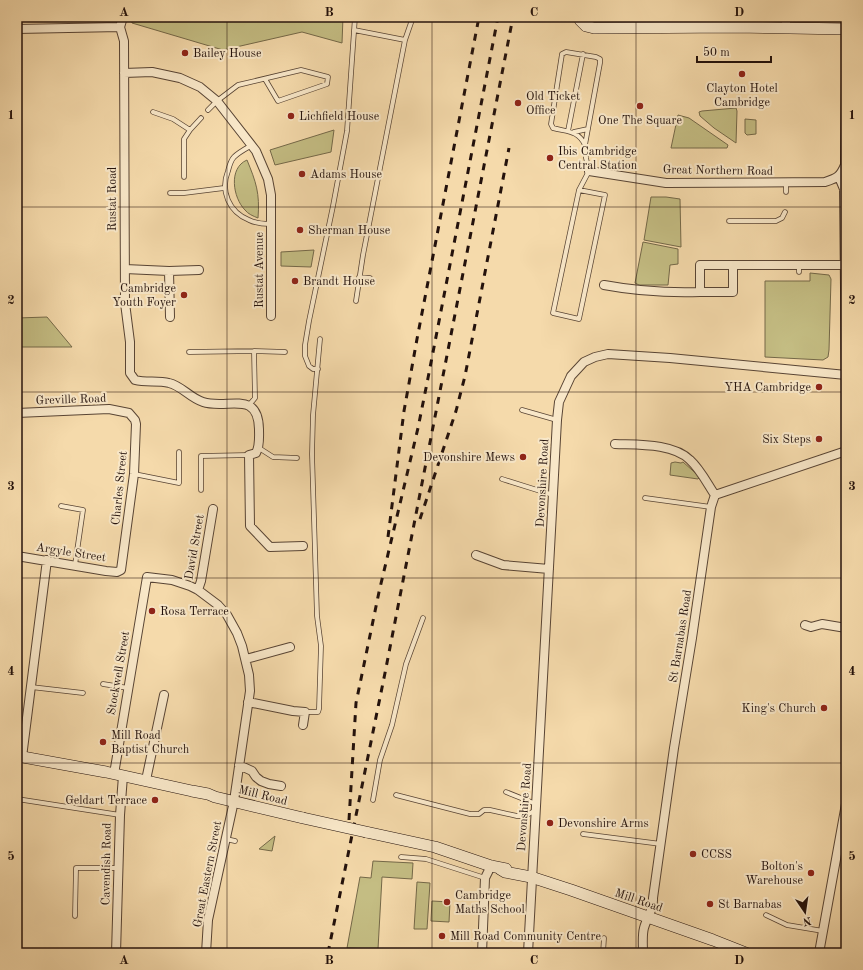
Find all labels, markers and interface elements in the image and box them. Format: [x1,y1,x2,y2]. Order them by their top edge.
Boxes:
text: A [119,6,129,19]
text: B [324,6,334,19]
text: C [530,6,538,19]
text: D [734,6,744,19]
scale bar [697,38,771,64]
text: 50 m [703,46,730,59]
marker: Bailey House [180,48,190,58]
place label: Bailey House [193,48,262,60]
marker: Clayton Hotel Cambridge [737,69,747,79]
place label: Clayton Hotel Cambridge [706,83,778,109]
place label: Old Ticket Office [526,91,580,117]
marker: Old Ticket Office [513,98,523,108]
marker: One The Square [635,101,645,111]
text: 1 [7,109,15,122]
text: 1 [848,109,856,122]
marker: Lichfield House [286,111,296,121]
place label: Lichfield House [299,111,380,123]
place label: One The Square [598,115,682,127]
place label: Ibis Cambridge Central Station [558,146,638,172]
marker: Ibis Cambridge Central Station [545,153,555,163]
street label: Great Northern Road [663,164,773,178]
street label: Rustat Road [107,167,119,231]
marker: Adams House [297,169,307,179]
place label: Adams House [310,169,382,181]
marker: Sherman House [295,225,305,235]
place label: Sherman House [308,225,391,237]
street label: Rustat Avenue [254,232,266,308]
marker: Brandt House [290,276,300,286]
place label: Brandt House [303,276,375,288]
place label: Cambridge Youth Foyer [112,283,176,309]
marker: Cambridge Youth Foyer [179,290,189,300]
text: 2 [7,294,15,307]
text: 2 [848,294,856,307]
place label: YHA Cambridge [724,382,811,394]
marker: YHA Cambridge [814,382,824,392]
street label: Greville Road [35,393,107,407]
place label: Six Steps [762,434,811,446]
marker: Six Steps [814,434,824,444]
street label: Devonshire Road [535,438,551,528]
street label: Charles Street [110,450,130,526]
place label: Devonshire Mews [423,452,515,464]
marker: Devonshire Mews [518,452,528,462]
text: 3 [7,480,15,493]
text: 3 [848,480,856,493]
street label: David Street [183,514,207,581]
street label: Argyle Street [35,542,107,564]
street label: St Barnabas Road [668,589,694,683]
marker: Rosa Terrace [147,606,157,616]
place label: Rosa Terrace [160,606,229,618]
street label: Stockwell Street [106,630,132,716]
text: 4 [7,665,15,678]
text: 4 [848,665,856,678]
place label: King's Church [742,703,816,715]
marker: King's Church [819,703,829,713]
place label: Mill Road Baptist Church [111,730,190,756]
marker: Mill Road Baptist Church [98,737,108,747]
street label: Devonshire Road [516,762,534,852]
street label: Mill Road [237,784,288,808]
place label: Geldart Terrace [65,795,147,807]
marker: Geldart Terrace [150,795,160,805]
marker: Devonshire Arms [545,818,555,828]
place label: Devonshire Arms [558,818,649,830]
street label: Great Eastern Street [192,820,224,928]
street label: Cavendish Road [100,823,114,905]
marker: CCSS [688,849,698,859]
place label: CCSS [701,849,732,861]
text: 5 [7,850,15,863]
text: 5 [848,850,856,863]
place label: Bolton's Warehouse [745,861,803,887]
marker: Bolton's Warehouse [806,868,816,878]
street label: Mill Road [613,887,664,915]
place label: Cambridge Maths School [455,890,525,916]
north arrow [785,892,825,932]
marker: Cambridge Maths School [442,897,452,907]
marker: St Barnabas [705,899,715,909]
place label: St Barnabas [718,899,782,911]
text: N [801,914,812,927]
marker: Mill Road Community Centre [437,931,447,941]
place label: Mill Road Community Centre [450,931,601,943]
text: A [119,954,129,967]
text: B [324,954,334,967]
text: C [530,954,538,967]
text: D [734,954,744,967]

